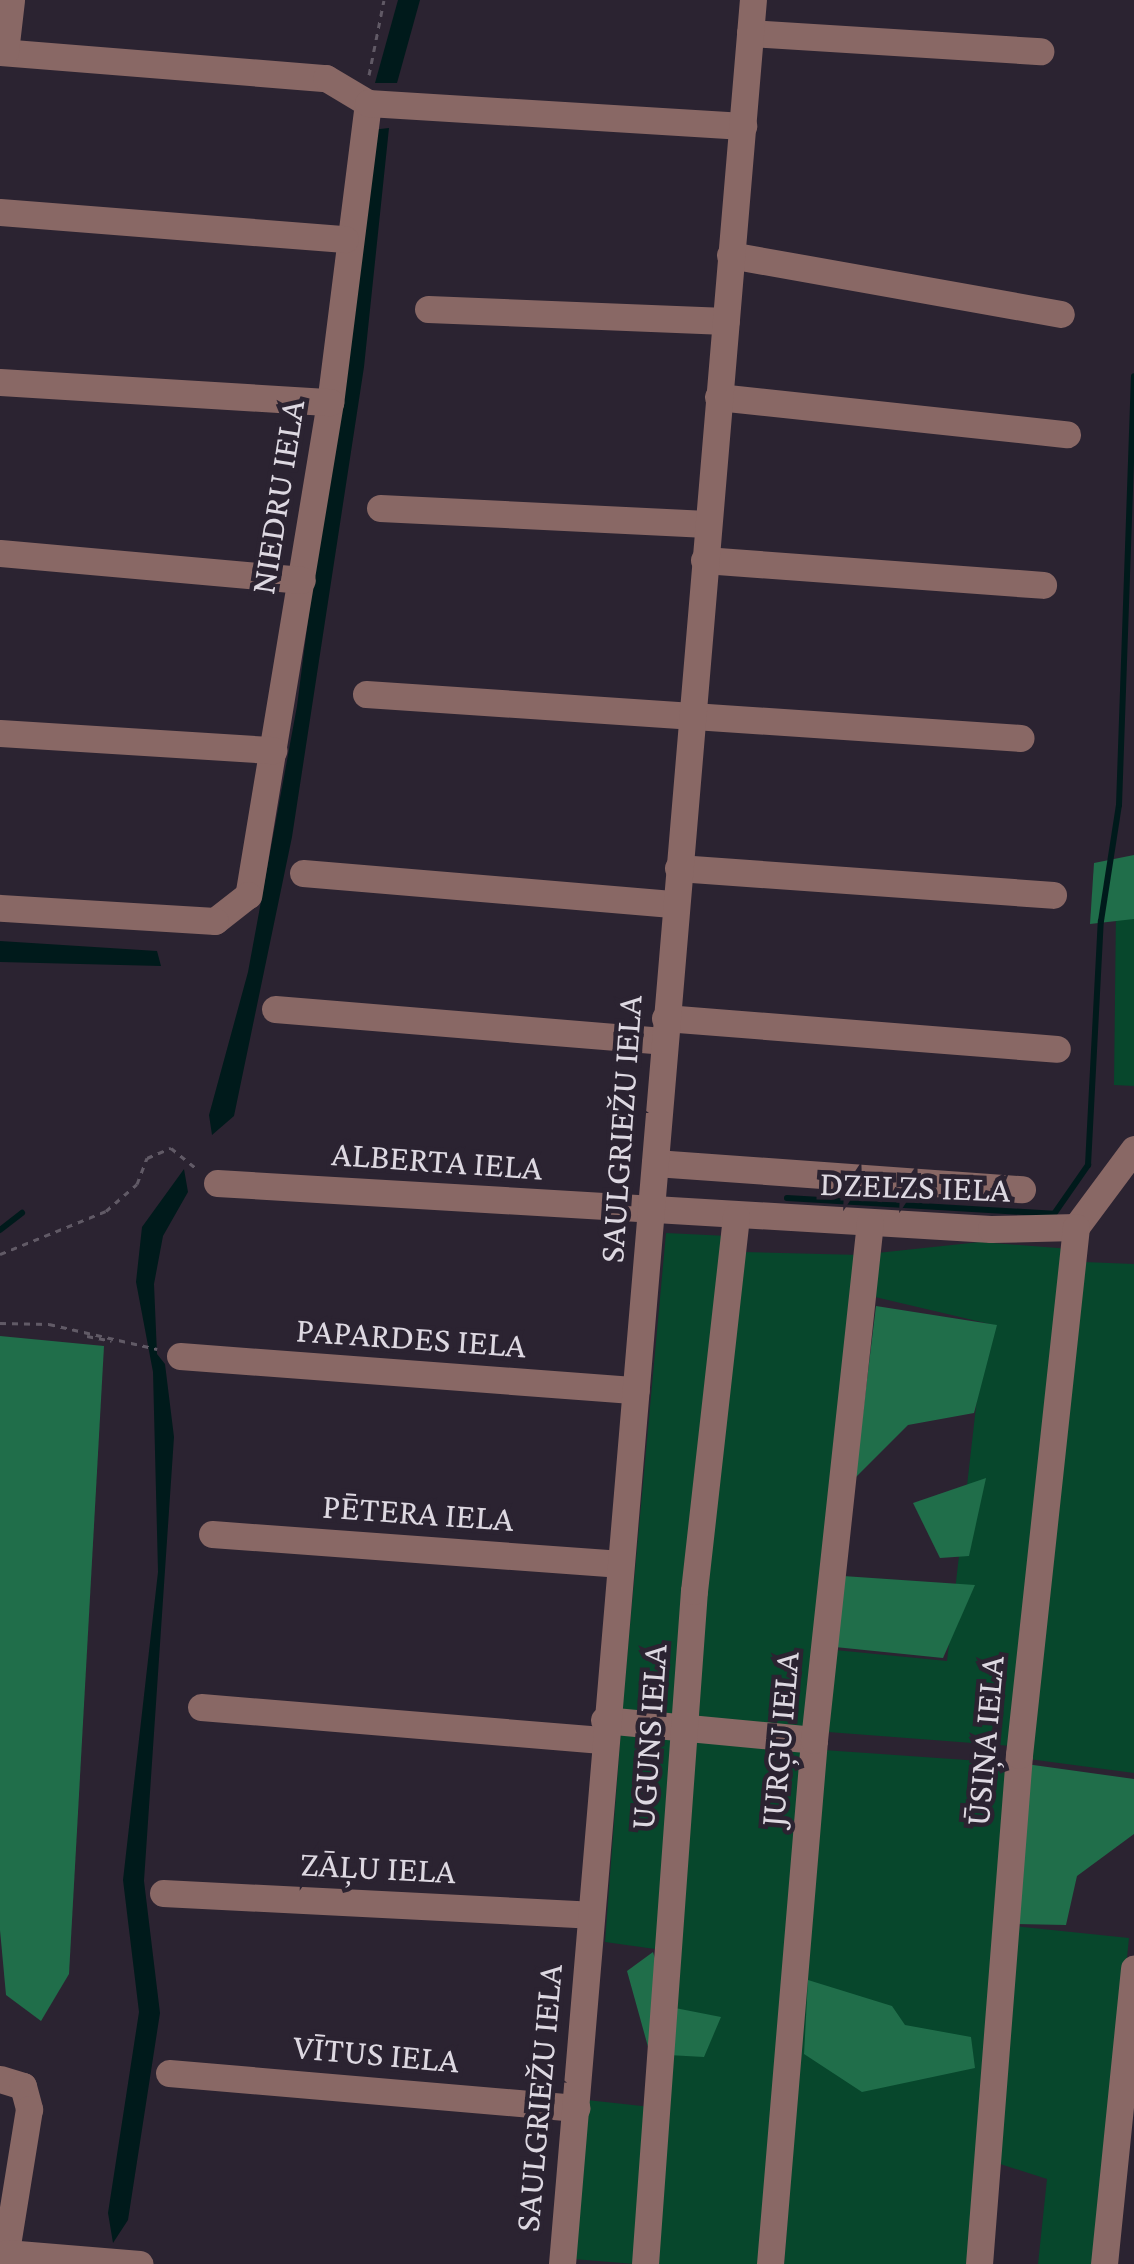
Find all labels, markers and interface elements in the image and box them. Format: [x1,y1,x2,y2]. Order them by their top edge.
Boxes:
street label: NIEDRU IELA [241,397,315,597]
street label: SAULGRIEŽU IELA [590,994,652,1264]
street label: ALBERTA IELA [330,1132,544,1190]
street label: DZELZS IELA [819,1162,1011,1212]
street label: PAPARDES IELA [294,1308,528,1368]
street label: PĒTERA IELA [321,1485,515,1541]
street label: UGUNS IELA [621,1643,677,1831]
street label: JURĢU IELA [751,1650,809,1828]
street label: ŪSIŅA IELA [956,1654,1014,1828]
street label: ZĀĻU IELA [299,1842,457,1894]
street label: SAULGRIEŽU IELA [506,1962,572,2234]
street label: VĪTUS IELA [291,2025,461,2083]

